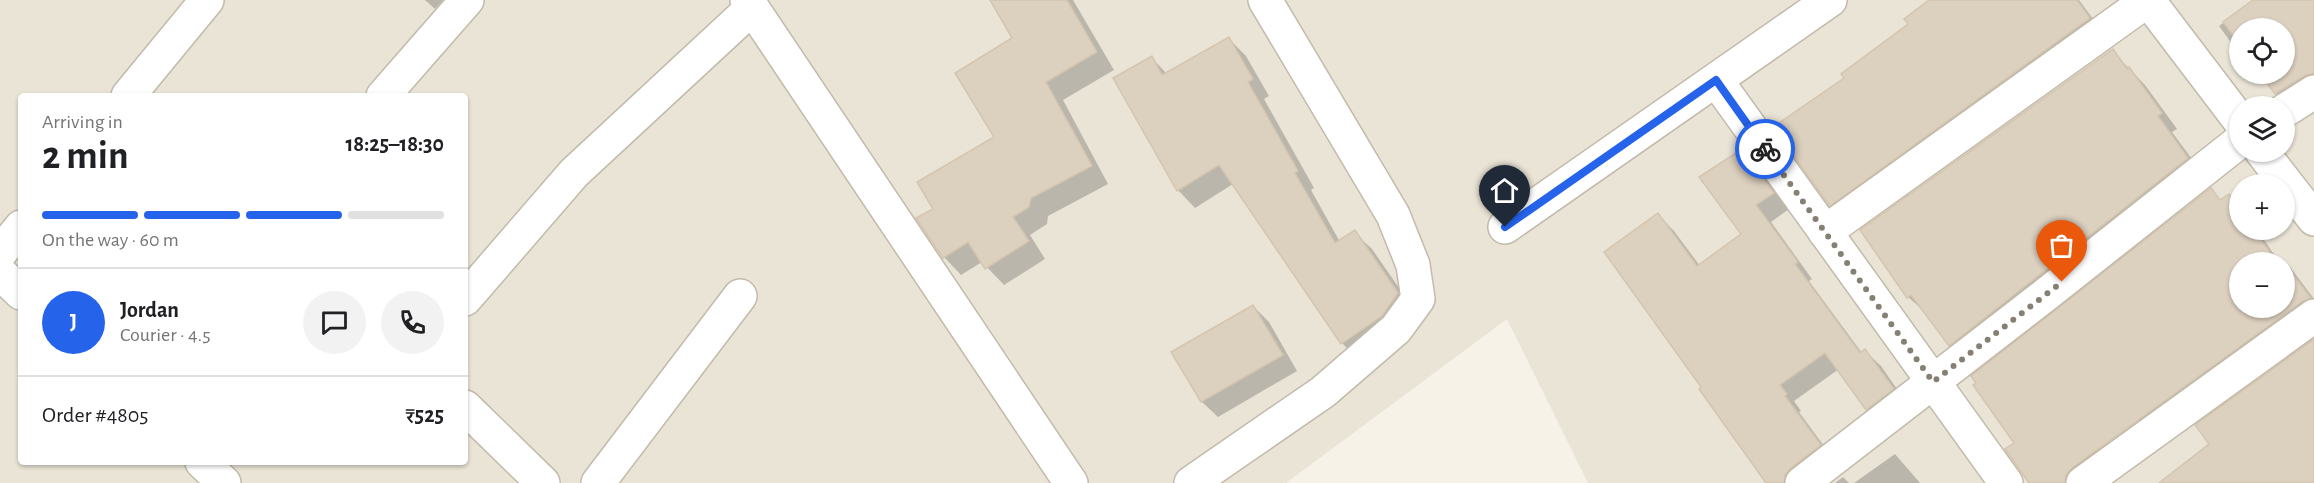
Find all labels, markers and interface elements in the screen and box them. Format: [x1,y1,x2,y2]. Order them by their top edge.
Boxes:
map controls [2229,18,2295,318]
button: locate [2229,18,2295,84]
button: layers [2229,96,2295,162]
text: Arriving in [42,112,123,132]
courier [1735,119,1795,179]
text: 18:25–18:30 [345,133,444,155]
icon: bike [1749,133,1782,166]
text: 2 min [42,137,129,176]
pin [1479,165,1530,227]
icon: home [1488,174,1521,207]
button: + [2229,174,2295,240]
pin [2036,220,2087,282]
icon: bag [2045,229,2078,262]
text: On the way · 60 m [42,230,179,250]
button: − [2229,252,2295,318]
button: chat [303,291,366,354]
button: phone [381,291,444,354]
text: Jordan [120,299,179,321]
text: J [70,311,77,333]
text: Courier · 4.5 [120,325,211,345]
text: Order #4805 [42,404,149,426]
text: ₹525 [405,404,444,426]

